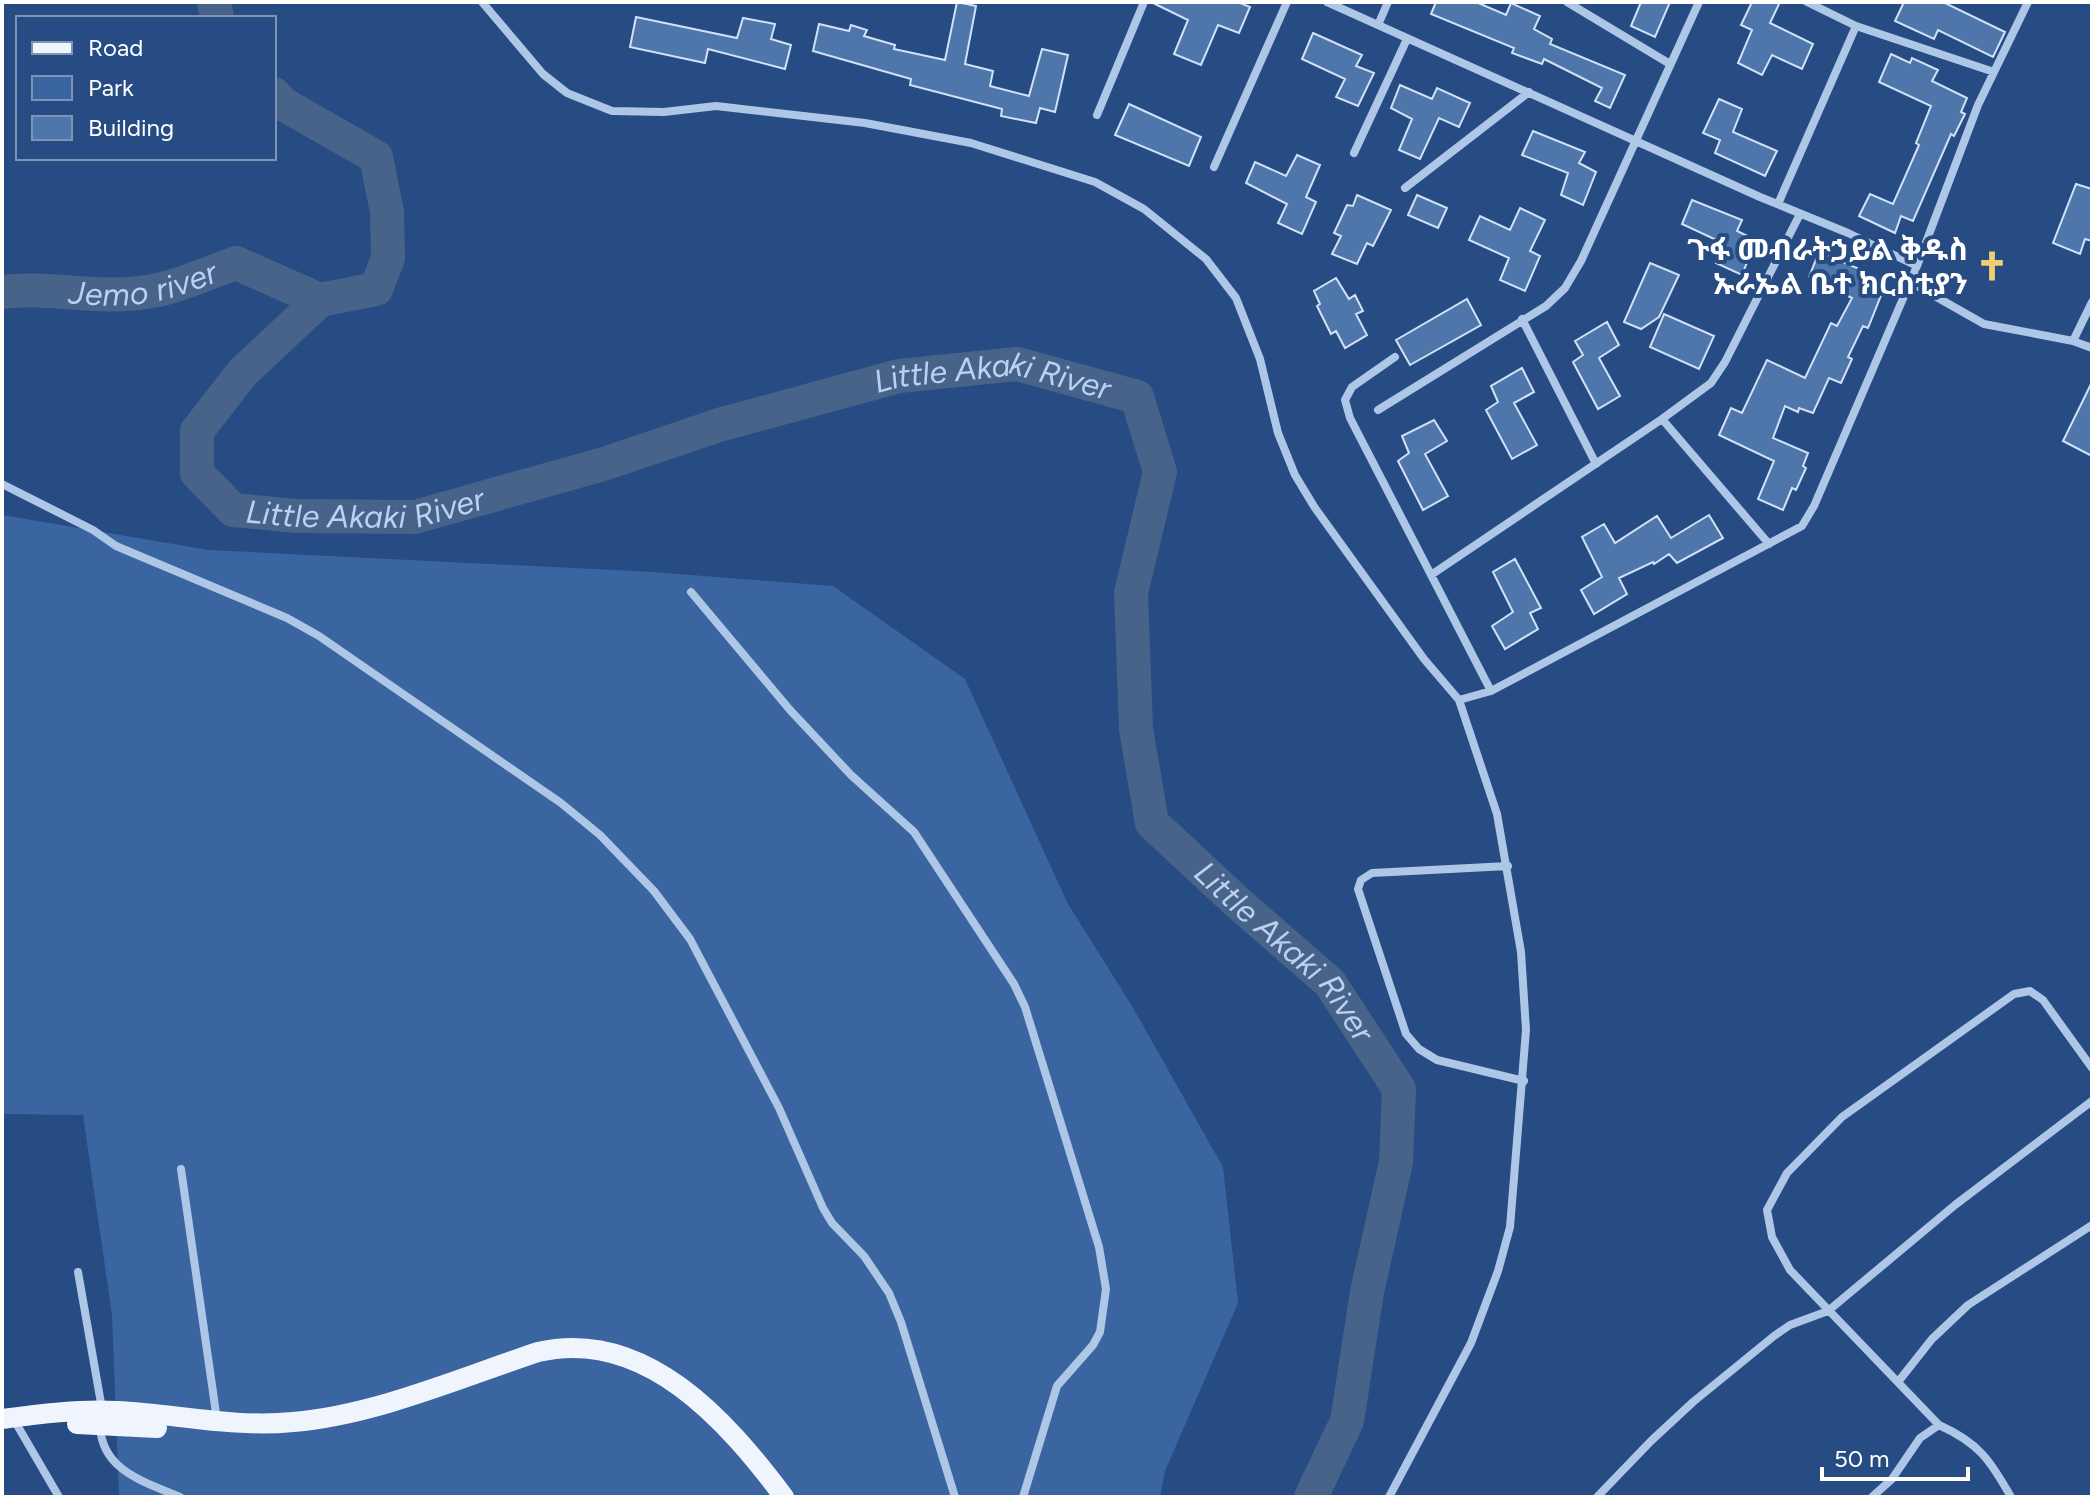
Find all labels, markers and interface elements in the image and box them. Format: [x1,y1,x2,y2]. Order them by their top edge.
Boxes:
legend [16,16,276,160]
text: Road [88,33,143,62]
text: Park [88,73,134,102]
text: Building [88,113,174,142]
place label: ጉፋ መብራትኃይል ቅዱስ ኡራኤል ቤተ ክርስቲያን [1687,231,1968,302]
church icon: ጉፋ መብራትኃይል ቅዱስ ኡራኤል ቤተ ክርስቲያን [1975,249,2009,283]
water label: Jemo river [66,253,224,314]
water label: Little Akaki River [869,344,1116,408]
water label: Little Akaki River [244,479,490,536]
water label: Little Akaki River [1187,853,1383,1050]
scale bar [1822,1431,1968,1481]
text: 50 m [1834,1444,1890,1473]

